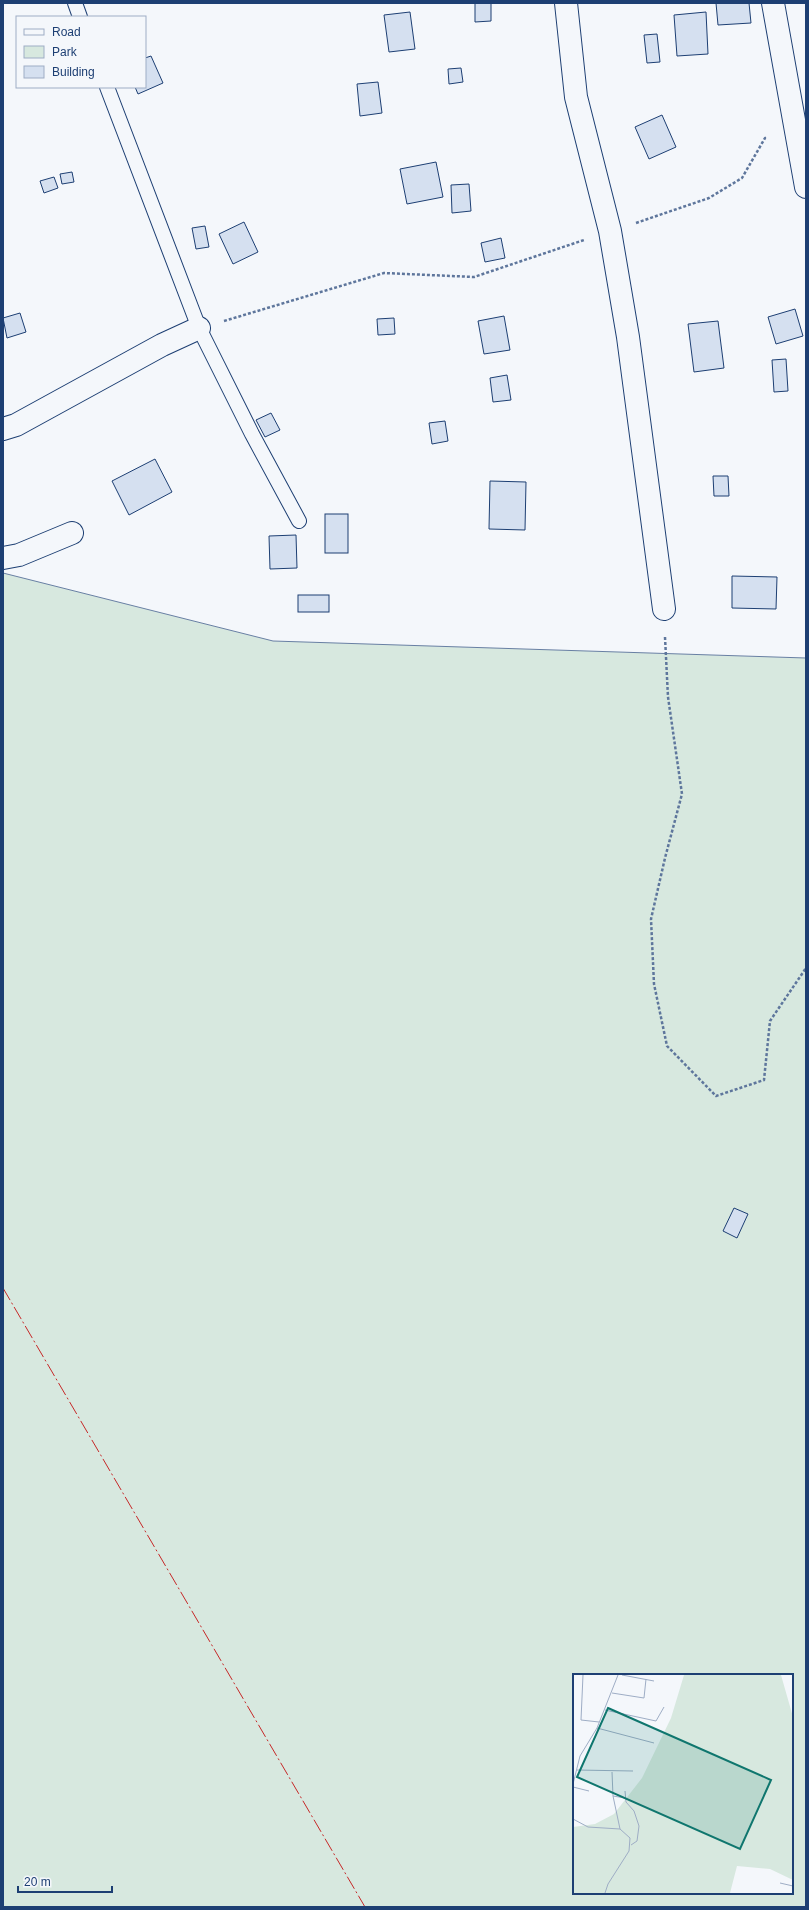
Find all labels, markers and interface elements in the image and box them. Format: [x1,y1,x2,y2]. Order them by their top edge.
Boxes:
legend [16,16,146,88]
text: Road [52,25,81,39]
text: Park [52,45,78,59]
text: Building [52,65,95,79]
inset map [573,1674,793,1894]
scale bar [18,1868,112,1894]
text: 20 m [24,1875,51,1889]

